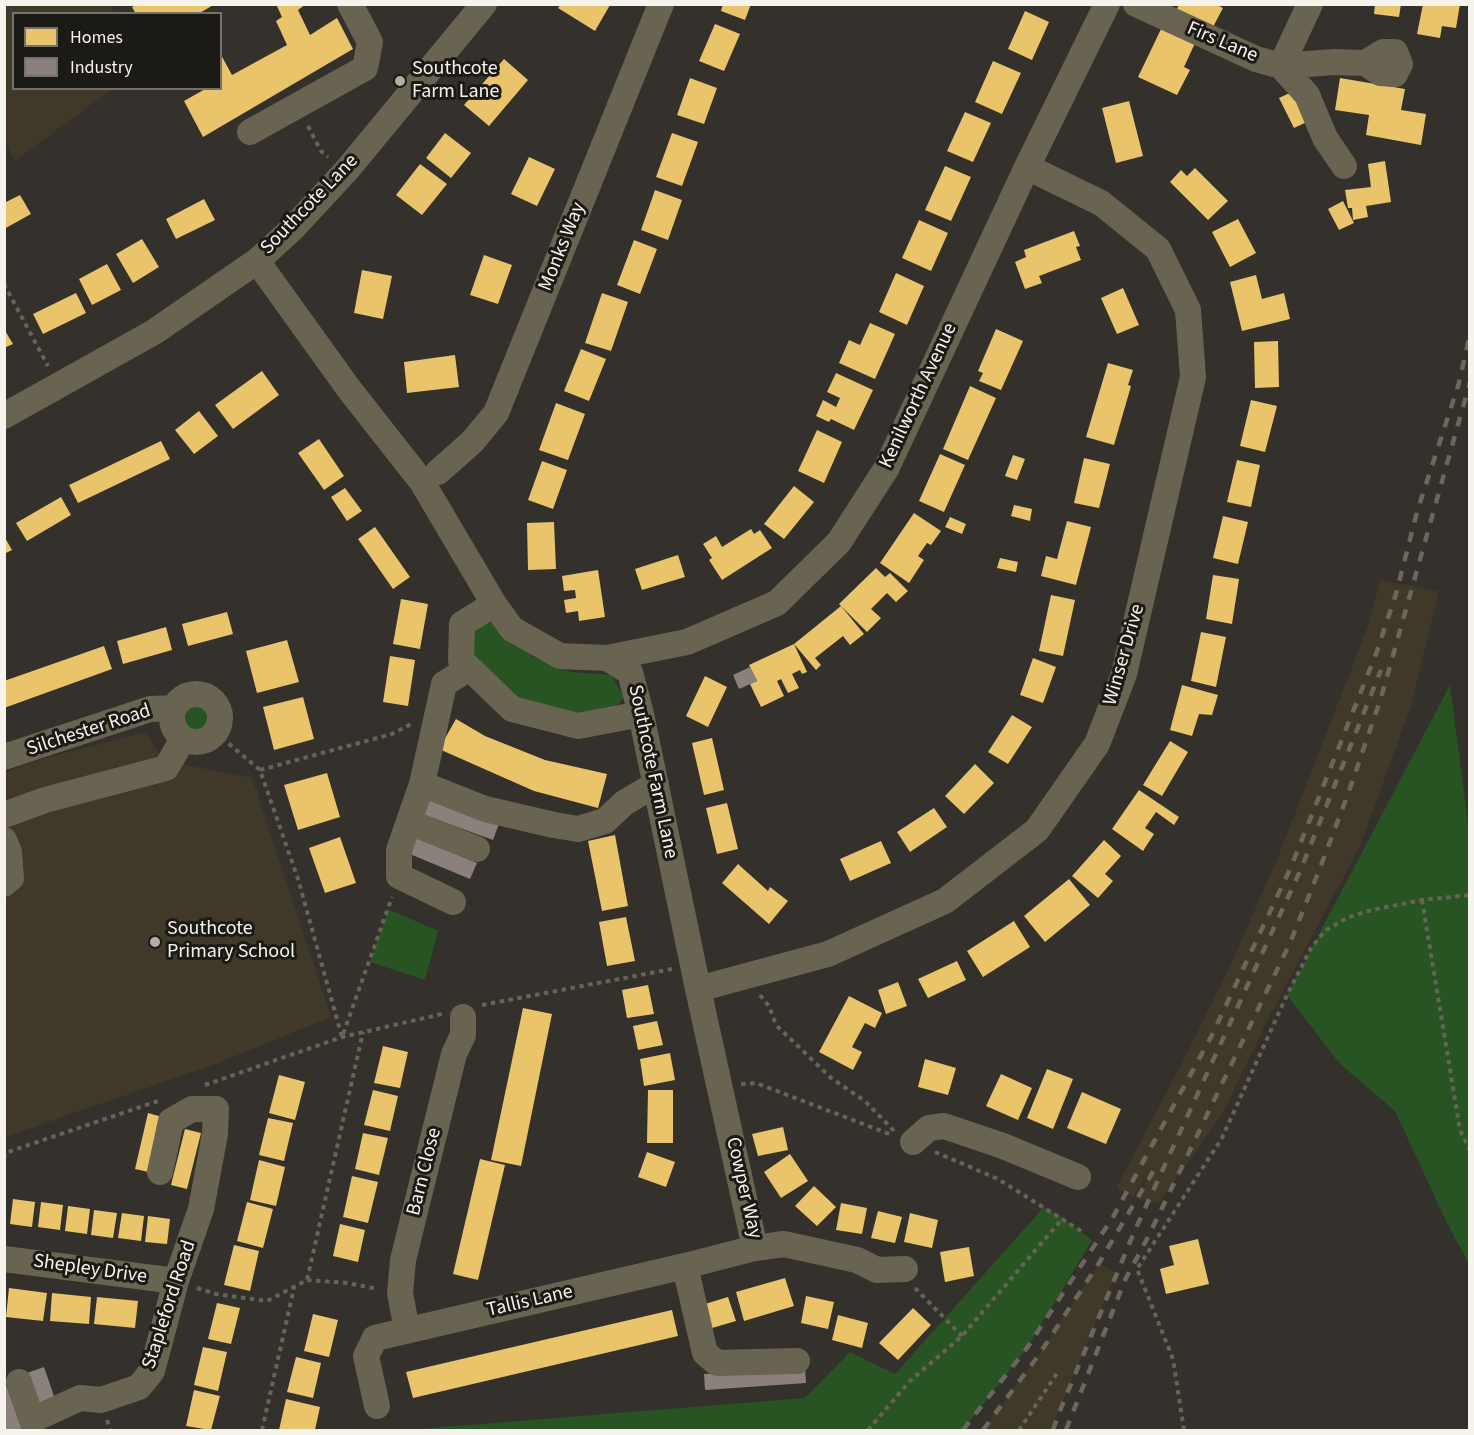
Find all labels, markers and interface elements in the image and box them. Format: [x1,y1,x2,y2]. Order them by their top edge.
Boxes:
legend [12,12,222,90]
street label: Firs Lane [1183,17,1261,69]
text: Homes [70,25,123,50]
text: Industry [70,55,133,80]
place label: Southcote Farm Lane [412,58,499,105]
marker: Southcote Farm Lane [393,74,407,88]
street label: Southcote Lane [256,150,364,260]
street label: Monks Way [534,199,592,295]
street label: Kenilworth Avenue [875,319,963,473]
street label: Winser Drive [1099,602,1151,708]
street label: Southcote Farm Lane [622,683,682,861]
street label: Silchester Road [24,700,154,762]
place label: Southcote Primary School [167,918,295,965]
marker: Southcote Primary School [148,935,162,949]
street label: Barn Close [403,1126,447,1218]
street label: Cowper Way [720,1135,766,1241]
street label: Stapleford Road [138,1238,202,1372]
street label: Shepley Drive [32,1250,148,1290]
street label: Tallis Lane [485,1280,575,1324]

